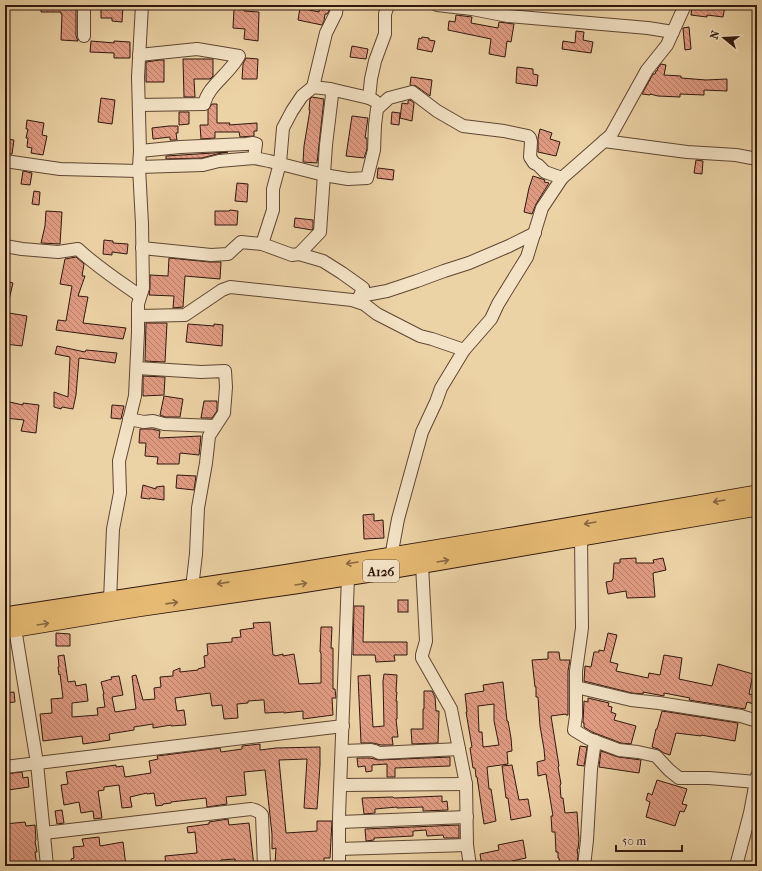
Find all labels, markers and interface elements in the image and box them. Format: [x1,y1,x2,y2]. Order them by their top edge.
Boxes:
north arrow [704,18,744,58]
text: N [707,28,723,41]
one-way arrow [712,497,725,505]
one-way arrow [584,519,597,527]
one-way arrow [436,557,449,565]
one-way arrow [346,559,359,567]
road number: A126 [363,560,399,582]
one-way arrow [217,579,230,587]
one-way arrow [294,580,307,588]
one-way arrow [165,599,178,607]
one-way arrow [37,619,50,627]
scale bar [616,827,682,853]
text: 50 m [622,834,646,848]

